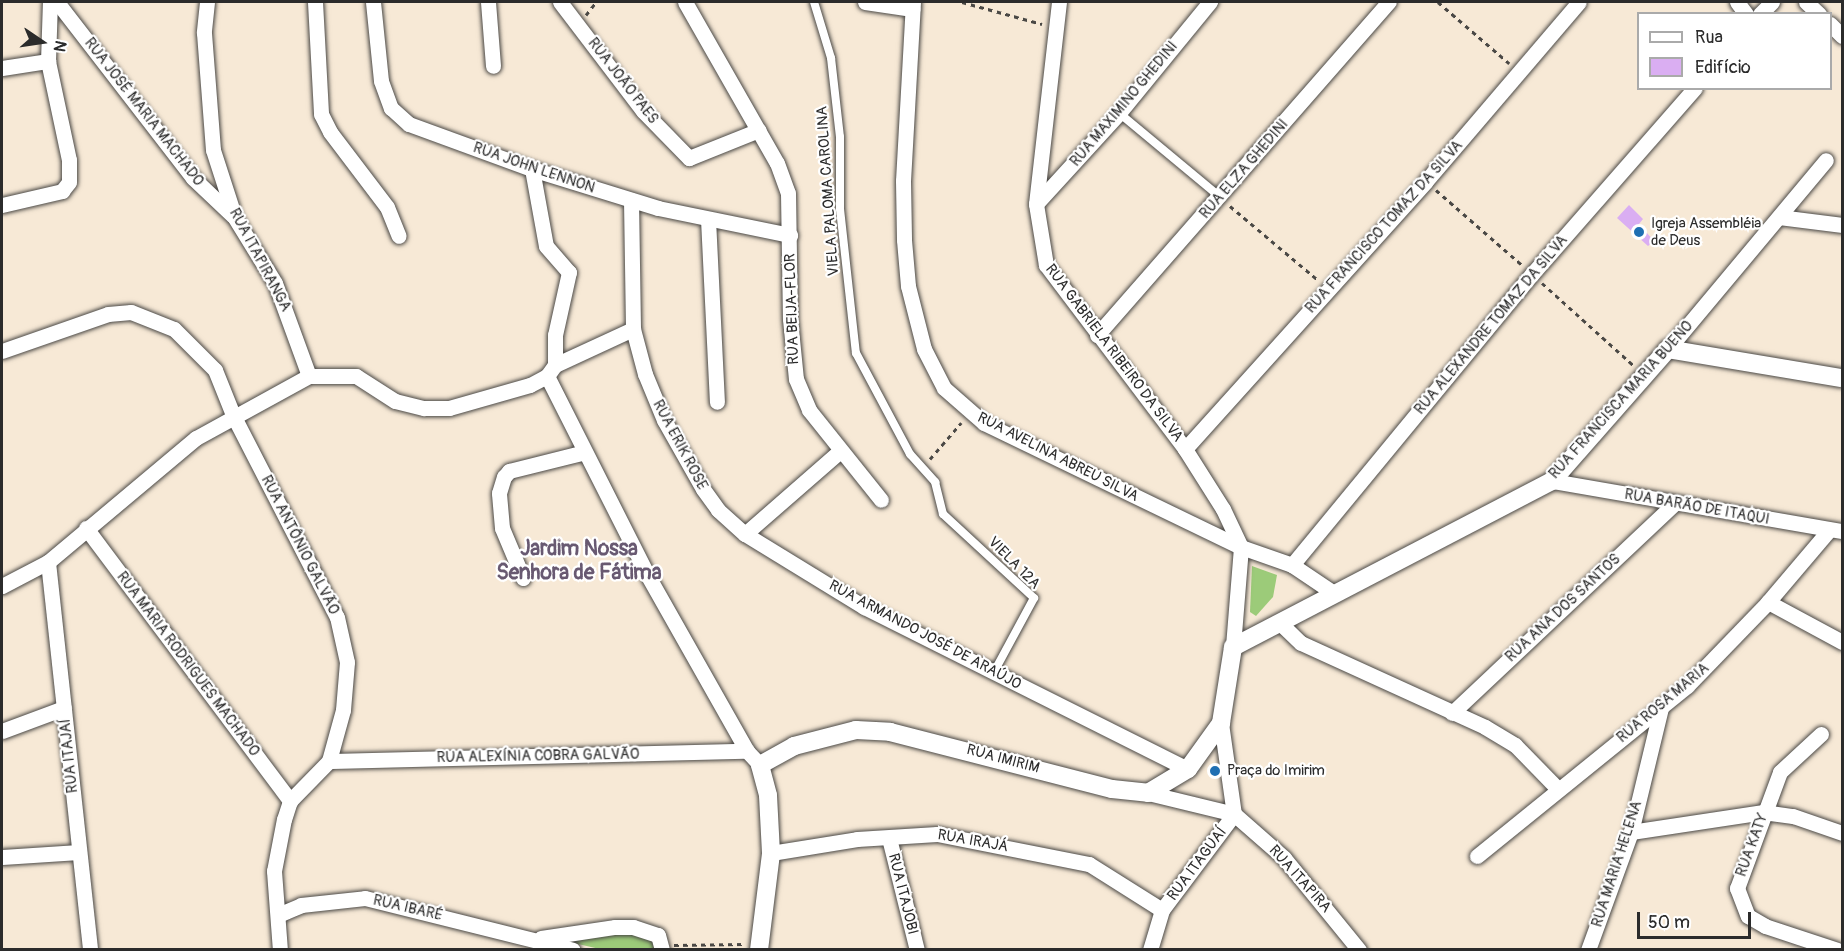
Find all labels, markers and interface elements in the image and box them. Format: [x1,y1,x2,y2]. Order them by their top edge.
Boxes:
north arrow [12,12,72,72]
legend [1637,12,1832,90]
text: Rua [1695,26,1723,49]
street label: RUA JOSÉ MARIA MACHADO [81,34,207,190]
street label: RUA JOÃO PAES [584,34,662,128]
street label: RUA MAXIMINO GHEDINI [1066,38,1182,170]
text: N [49,39,71,54]
text: Edifício [1695,56,1751,79]
street label: VIELA PALOMA CAROLINA [813,105,843,277]
street label: RUA ELZA GHEDINI [1196,116,1292,222]
street label: RUA FRANCISCO TOMAZ DA SILVA [1302,137,1466,317]
street label: RUA JOHN LENNON [471,139,597,197]
street label: RUA ITAPIRANGA [225,205,295,315]
place label: Igreja Assembléia de Deus [1651,214,1761,249]
marker: Igreja Assembléia de Deus [1632,225,1646,239]
street label: RUA ALEXANDRE TOMAZ DA SILVA [1411,232,1571,418]
street label: RUA BEIJA-FLOR [781,253,803,365]
street label: RUA GABRIELA RIBEIRO DA SILVA [1041,261,1187,445]
street label: RUA FRANCISCA MARIA BUENO [1545,317,1697,483]
street label: RUA ERIK ROSE [649,397,711,493]
street label: RUA AVELINA ABREU SILVA [974,408,1142,506]
street label: RUA ANTÔNIO GALVÃO [257,472,343,618]
street label: RUA BARÃO DE ITAQUI [1623,485,1771,529]
street label: VIELA 12A [984,533,1044,593]
district label: Jardim Nossa Senhora de Fátima [497,536,661,586]
street label: RUA ANA DOS SANTOS [1502,550,1624,666]
street label: RUA MARIA RODRIGUES MACHADO [113,568,263,760]
street label: RUA ARMANDO JOSÉ DE ARAÚJO [826,577,1024,693]
street label: RUA ROSA MARIA [1613,659,1713,747]
street label: RUA ITAJAÍ [56,718,82,794]
street label: RUA IMIRIM [965,741,1041,777]
street label: RUA ALEXÍNIA COBRA GALVÃO [436,745,640,767]
place label: Praça do Imirim [1227,762,1325,780]
marker: Praça do Imirim [1208,764,1222,778]
street label: RUA MARIA HELENA [1588,799,1646,929]
street label: RUA KATY [1732,811,1772,879]
street label: RUA ITAGUAÍ [1164,824,1230,904]
street label: RUA IRAJÁ [936,826,1010,856]
street label: RUA ITAPIRA [1265,842,1335,916]
street label: RUA ITAJOBI [884,852,922,936]
street label: RUA IBARÉ [371,891,445,925]
scale bar [1640,900,1754,938]
text: 50 m [1648,911,1690,934]

